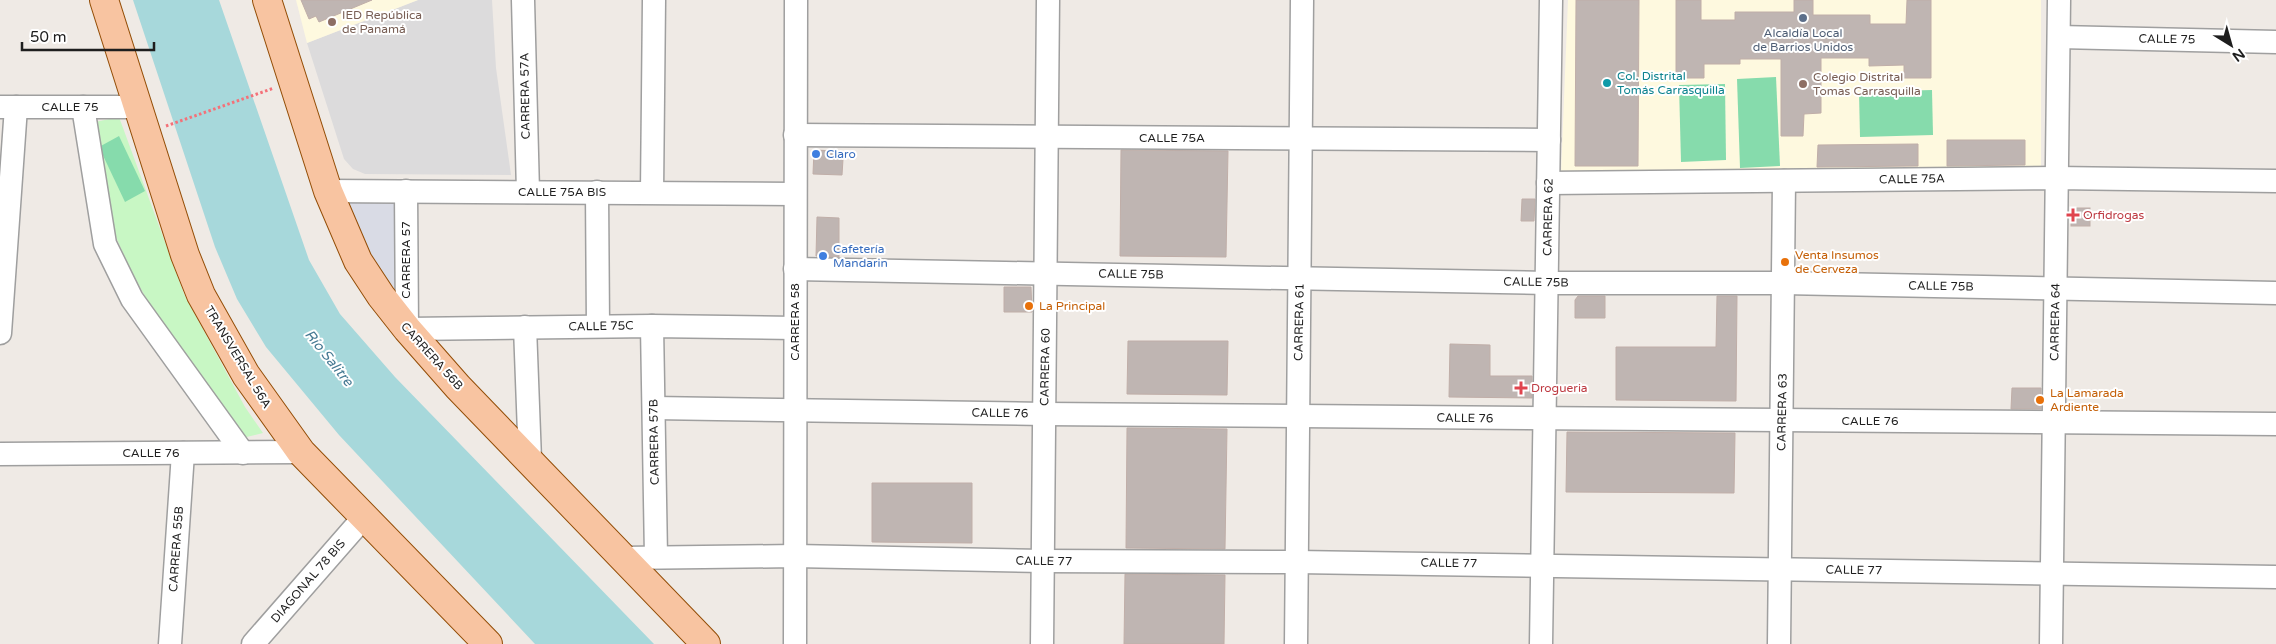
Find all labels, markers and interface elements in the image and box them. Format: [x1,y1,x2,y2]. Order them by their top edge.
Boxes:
place label: IED República de Panamá [342,8,422,36]
marker: Alcaldía Local de Barrios Unidos [1797,12,1809,24]
marker: IED República de Panamá [326,16,338,28]
scale bar [22,20,155,52]
north arrow [2206,20,2256,70]
place label: Alcaldía Local de Barrios Unidos [1753,26,1854,54]
text: 50 m [30,28,67,46]
street label: CALLE 75 [2138,32,2196,46]
text: N [2229,45,2248,65]
street label: CARRERA 57A [517,53,533,139]
place label: Col. Distrital Tomás Carrasquilla [1617,69,1725,97]
place label: Colegio Distrital Tomas Carrasquilla [1813,70,1921,98]
marker: Col. Distrital Tomás Carrasquilla [1601,77,1613,89]
marker: Colegio Distrital Tomas Carrasquilla [1797,78,1809,90]
street label: CALLE 75 [42,100,98,114]
street label: CALLE 75A [1139,131,1205,145]
place label: Claro [826,147,856,161]
marker: Claro [810,148,822,160]
street label: CALLE 75A [1879,171,1945,187]
street label: CARRERA 62 [1540,178,1556,256]
street label: CALLE 75A BIS [518,185,606,199]
place label: Orfidrogas [2083,208,2144,222]
marker: Orfidrogas [2067,209,2079,221]
street label: CARRERA 57 [399,221,413,299]
place label: Cafetería Mandarin [833,242,888,270]
place label: Venta Insumos de Cerveza [1795,248,1879,276]
marker: Cafetería Mandarin [817,250,829,262]
marker: Venta Insumos de Cerveza [1779,256,1791,268]
street label: CALLE 75B [1098,266,1164,282]
street label: CALLE 75B [1503,274,1569,290]
street label: CALLE 75B [1908,278,1974,294]
street label: CARRERA 58 [788,283,802,361]
street label: CARRERA 61 [1291,283,1307,361]
street label: CARRERA 64 [2047,283,2063,361]
place label: La Principal [1039,299,1105,313]
marker: La Principal [1023,300,1035,312]
street label: TRANSVERSAL 56A [202,303,274,411]
street label: CALLE 75C [568,318,634,334]
street label: CARRERA 56B [398,319,466,393]
water label: Río Salitre [301,326,358,390]
street label: CARRERA 60 [1037,328,1053,406]
street label: CARRERA 63 [1774,373,1790,451]
place label: Drogueria [1531,381,1588,395]
marker: Drogueria [1515,382,1527,394]
place label: La Lamarada Ardiente [2050,386,2124,414]
marker: La Lamarada Ardiente [2034,394,2046,406]
street label: CARRERA 57B [646,399,662,485]
street label: CALLE 76 [971,406,1029,420]
street label: CALLE 76 [1436,411,1494,425]
street label: CALLE 76 [1842,414,1898,428]
street label: CALLE 76 [123,446,179,460]
street label: CARRERA 55B [166,506,186,592]
street label: DIAGONAL 78 BIS [268,536,348,626]
street label: CALLE 77 [1015,554,1073,568]
street label: CALLE 77 [1420,556,1478,570]
street label: CALLE 77 [1825,563,1883,577]

